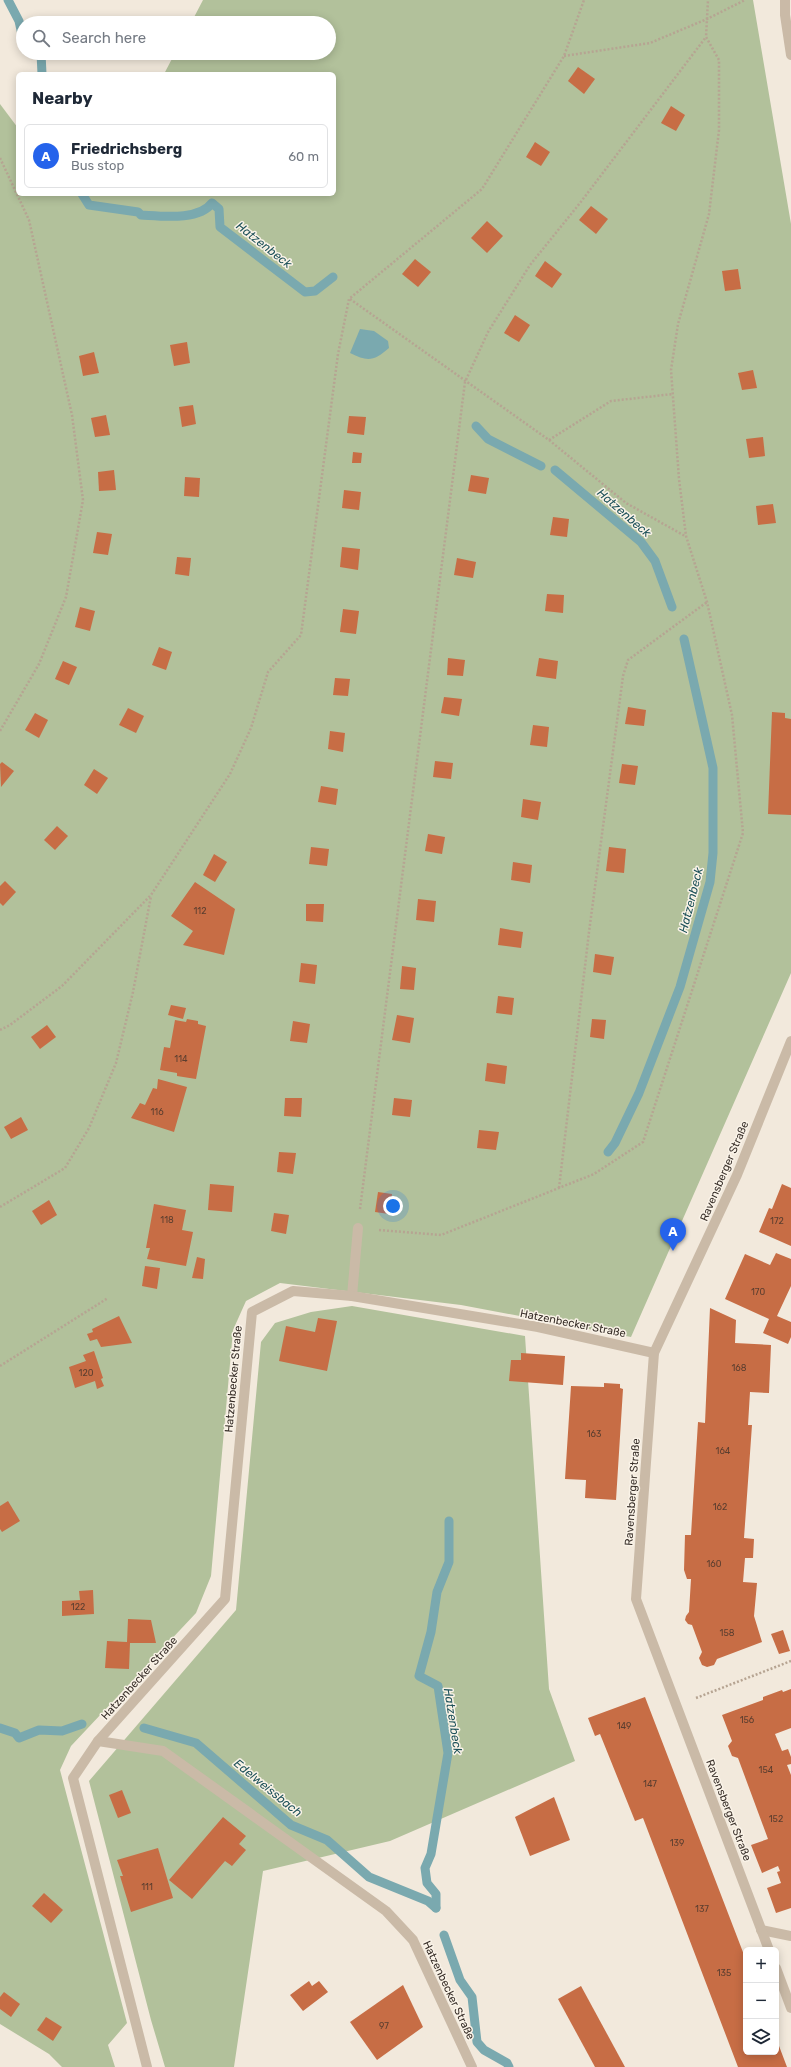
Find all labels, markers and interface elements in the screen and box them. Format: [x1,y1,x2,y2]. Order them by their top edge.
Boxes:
search box [16,16,336,60]
icon: search [30,27,52,49]
text: Search here [62,29,146,47]
text: Nearby [32,88,93,108]
text: Friedrichsberg [71,140,182,158]
text: A [41,149,51,164]
text: 60 m [288,149,319,164]
text: Bus stop [71,158,124,173]
water label: Hatzenbeck [233,219,295,272]
water label: Hatzenbeck [594,486,654,541]
water label: Hatzenbeck [676,865,706,934]
house number: 112 [194,906,207,916]
house number: 114 [174,1054,188,1064]
house number: 116 [150,1107,164,1117]
street label: Ravensberger Straße [697,1119,751,1223]
your location [383,1196,403,1216]
house number: 118 [160,1215,174,1225]
house number: 172 [770,1216,784,1226]
pin: A [660,1218,686,1251]
house number: 170 [751,1287,765,1297]
street label: Hatzenbecker Straße [519,1307,627,1340]
street label: Hatzenbecker Straße [222,1325,245,1433]
house number: 168 [731,1363,747,1373]
house number: 120 [79,1368,94,1378]
house number: 163 [587,1429,601,1439]
street label: Ravensberger Straße [622,1438,643,1546]
house number: 164 [716,1446,731,1456]
house number: 162 [713,1502,727,1512]
house number: 160 [707,1559,722,1569]
house number: 122 [71,1602,85,1612]
house number: 158 [720,1628,735,1638]
street label: Hatzenbecker Straße [99,1634,180,1723]
water label: Hatzenbeck [441,1687,465,1756]
house number: 156 [740,1715,755,1725]
house number: 149 [617,1721,631,1731]
water label: Edelweissbach [231,1756,305,1820]
street label: Ravensberger Straße [703,1758,754,1863]
house number: 154 [759,1765,774,1775]
house number: 147 [643,1779,657,1789]
house number: 152 [769,1814,783,1824]
house number: 139 [670,1838,684,1848]
house number: 111 [141,1882,153,1892]
house number: 137 [695,1904,709,1914]
street label: Hatzenbecker Straße [420,1939,477,2042]
map controls [743,1947,779,2055]
button: + [743,1947,779,1983]
house number: 135 [717,1968,731,1978]
button: − [743,1983,779,2019]
button: layers [743,2019,779,2055]
house number: 97 [379,2021,389,2031]

